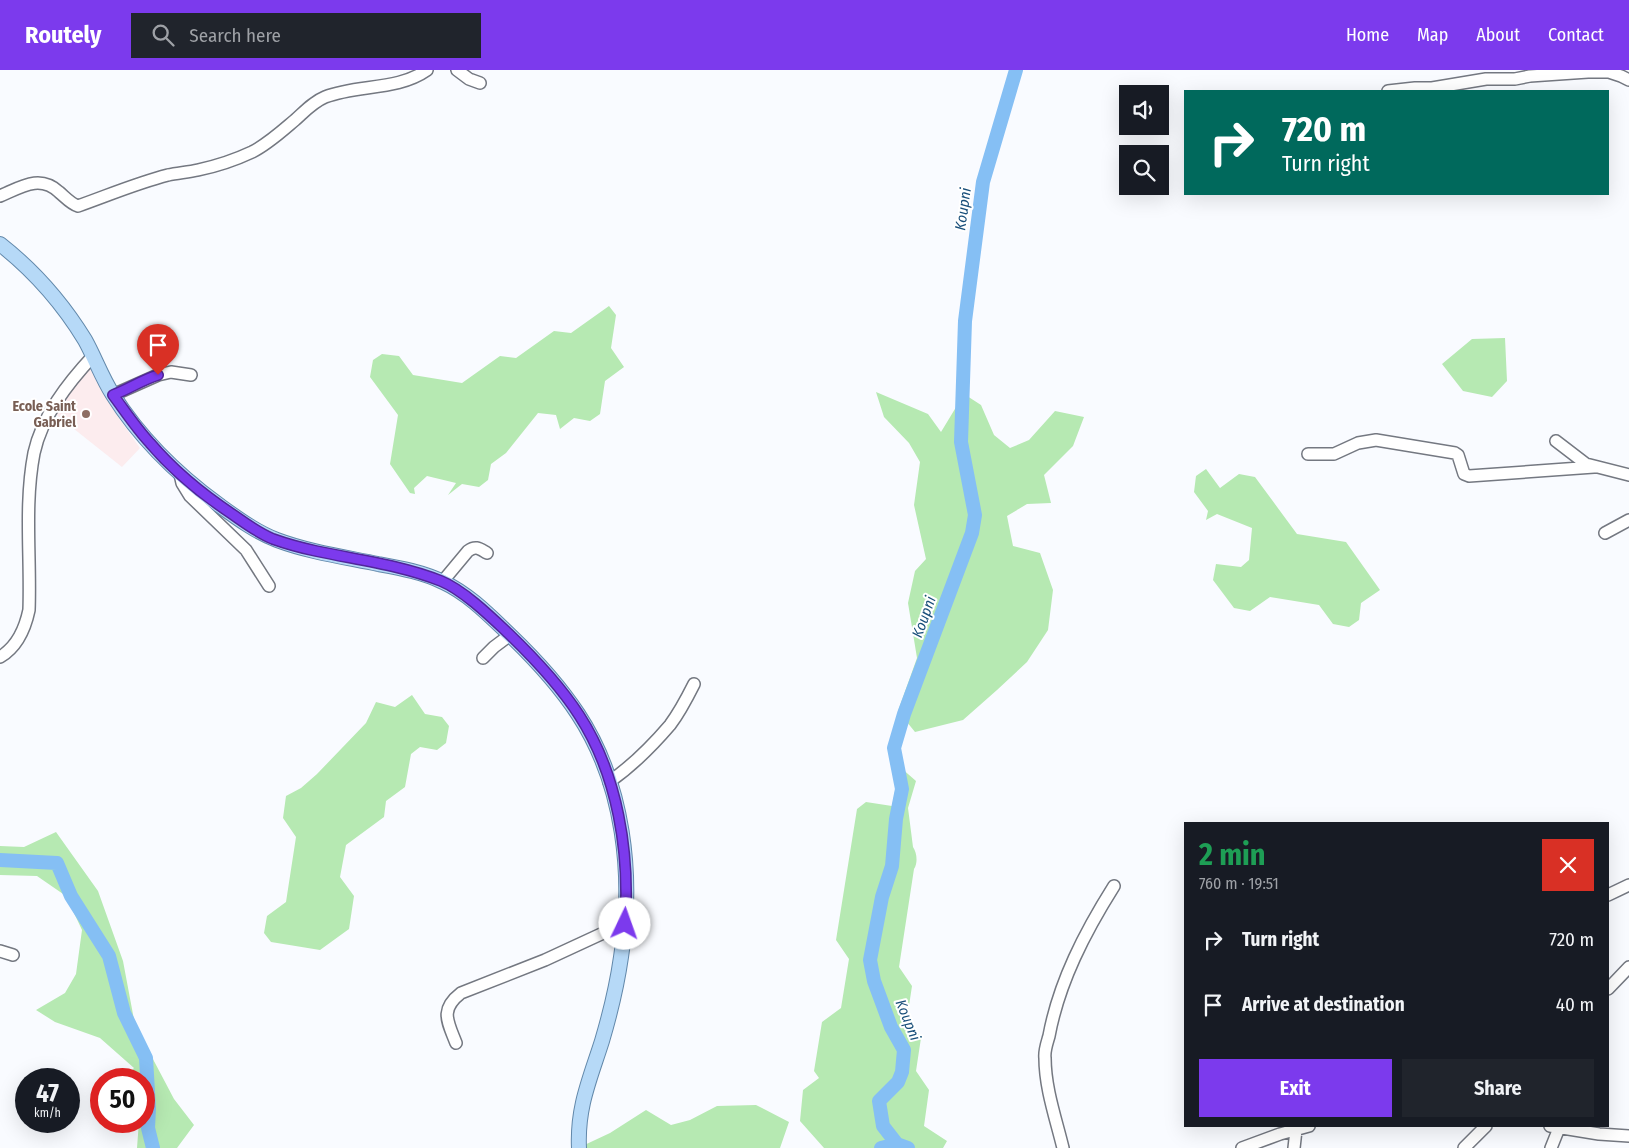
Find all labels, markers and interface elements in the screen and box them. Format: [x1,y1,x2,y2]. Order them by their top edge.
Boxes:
search box [131,13,481,58]
text: Routely [25,21,101,49]
icon: search [149,21,177,49]
text: Search here [189,24,281,47]
text: Home [1346,24,1389,46]
text: Map [1417,24,1448,46]
text: About [1476,24,1520,46]
text: Contact [1548,24,1604,46]
map controls [1119,85,1169,195]
button: sound [1119,85,1169,135]
text: 720 m [1282,108,1366,150]
icon: right [1199,110,1264,175]
button: search [1119,145,1169,195]
text: Turn right [1282,150,1370,177]
water label: Koupni [951,186,975,232]
pin [137,324,179,375]
icon: arrive [144,331,172,359]
place label: Ecole Saint Gabriel [12,398,77,431]
marker: Ecole Saint Gabriel [80,408,92,420]
water label: Koupni [908,594,940,640]
text: 2 min [1199,837,1266,873]
button: close [1542,839,1594,891]
text: 760 m · 19:51 [1199,874,1279,893]
position arrow [598,897,650,949]
icon: right [1199,926,1227,954]
text: Turn right [1242,928,1319,951]
text: 720 m [1549,928,1594,951]
icon: arrive [1199,991,1227,1019]
text: Arrive at destination [1242,993,1405,1016]
text: 40 m [1556,993,1594,1016]
water label: Koupni [892,997,924,1043]
button: Exit [1199,1059,1392,1117]
button: Share [1402,1059,1594,1117]
speed limit sign: 50 [90,1068,155,1133]
text: 47 [36,1079,59,1109]
text: km/h [34,1106,61,1120]

